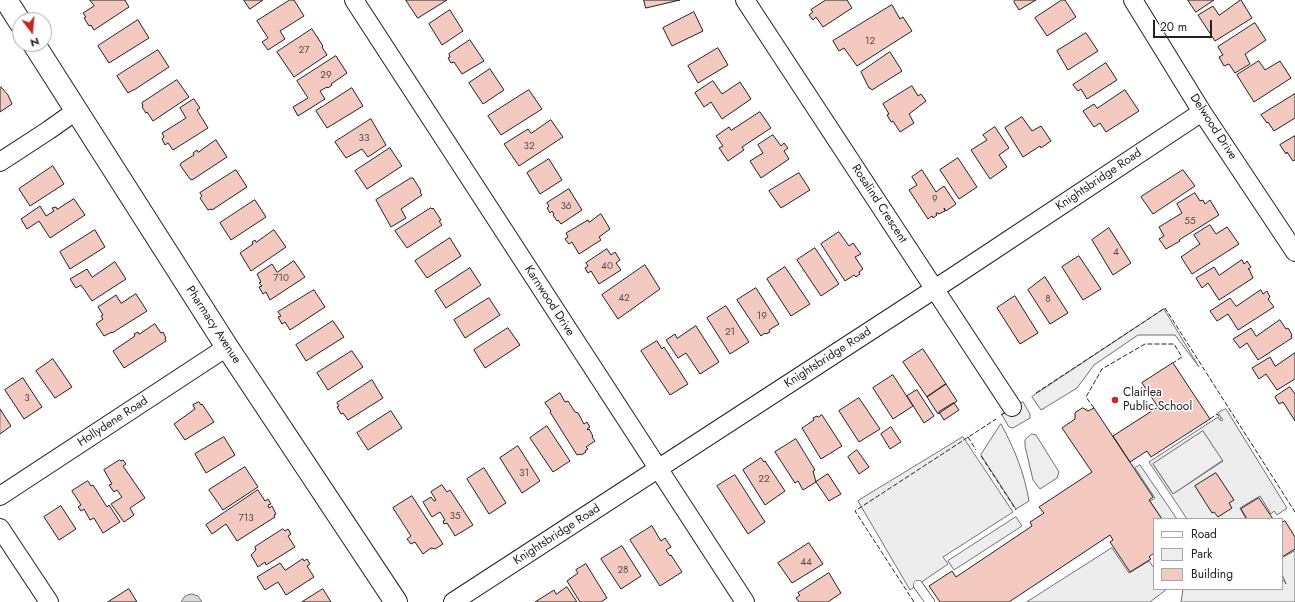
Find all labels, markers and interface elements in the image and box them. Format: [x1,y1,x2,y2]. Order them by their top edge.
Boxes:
north arrow [12,12,52,52]
scale bar [1155,12,1214,38]
text: 20 m [1160,18,1187,36]
text: N [29,34,41,51]
house number: 12 [865,36,875,48]
house number: 27 [299,45,309,57]
house number: 29 [320,70,332,82]
street label: Delwood Drive [1186,92,1240,162]
house number: 33 [359,133,369,145]
house number: 32 [523,141,535,153]
street label: Knightsbridge Road [1053,146,1145,214]
street label: Rosalind Crescent [848,162,910,246]
house number: 9 [932,194,938,206]
house number: 36 [560,201,572,213]
house number: 55 [1184,216,1196,228]
house number: 4 [1113,247,1119,259]
house number: 40 [601,261,613,273]
street label: Karnwood Drive [521,263,577,339]
house number: 710 [273,273,289,285]
street label: Pharmacy Avenue [182,283,244,367]
house number: 42 [618,293,630,305]
house number: 8 [1045,294,1051,306]
house number: 19 [757,311,767,323]
street label: Knightsbridge Road [782,325,874,391]
house number: 21 [725,327,735,339]
place label: Clairlea Public School [1123,386,1192,414]
house number: 3 [24,393,30,405]
street label: Hollydene Road [75,394,151,450]
marker: Clairlea Public School [1110,395,1120,405]
house number: 31 [519,468,529,480]
house number: 22 [758,474,770,486]
street label: Knightsbridge Road [511,502,603,568]
house number: 35 [449,511,461,523]
house number: 713 [238,513,254,525]
legend [1153,518,1283,590]
text: Road [1191,525,1217,543]
text: Park [1191,545,1212,563]
house number: 44 [800,557,812,569]
house number: 28 [617,565,629,577]
text: Building [1191,565,1233,583]

